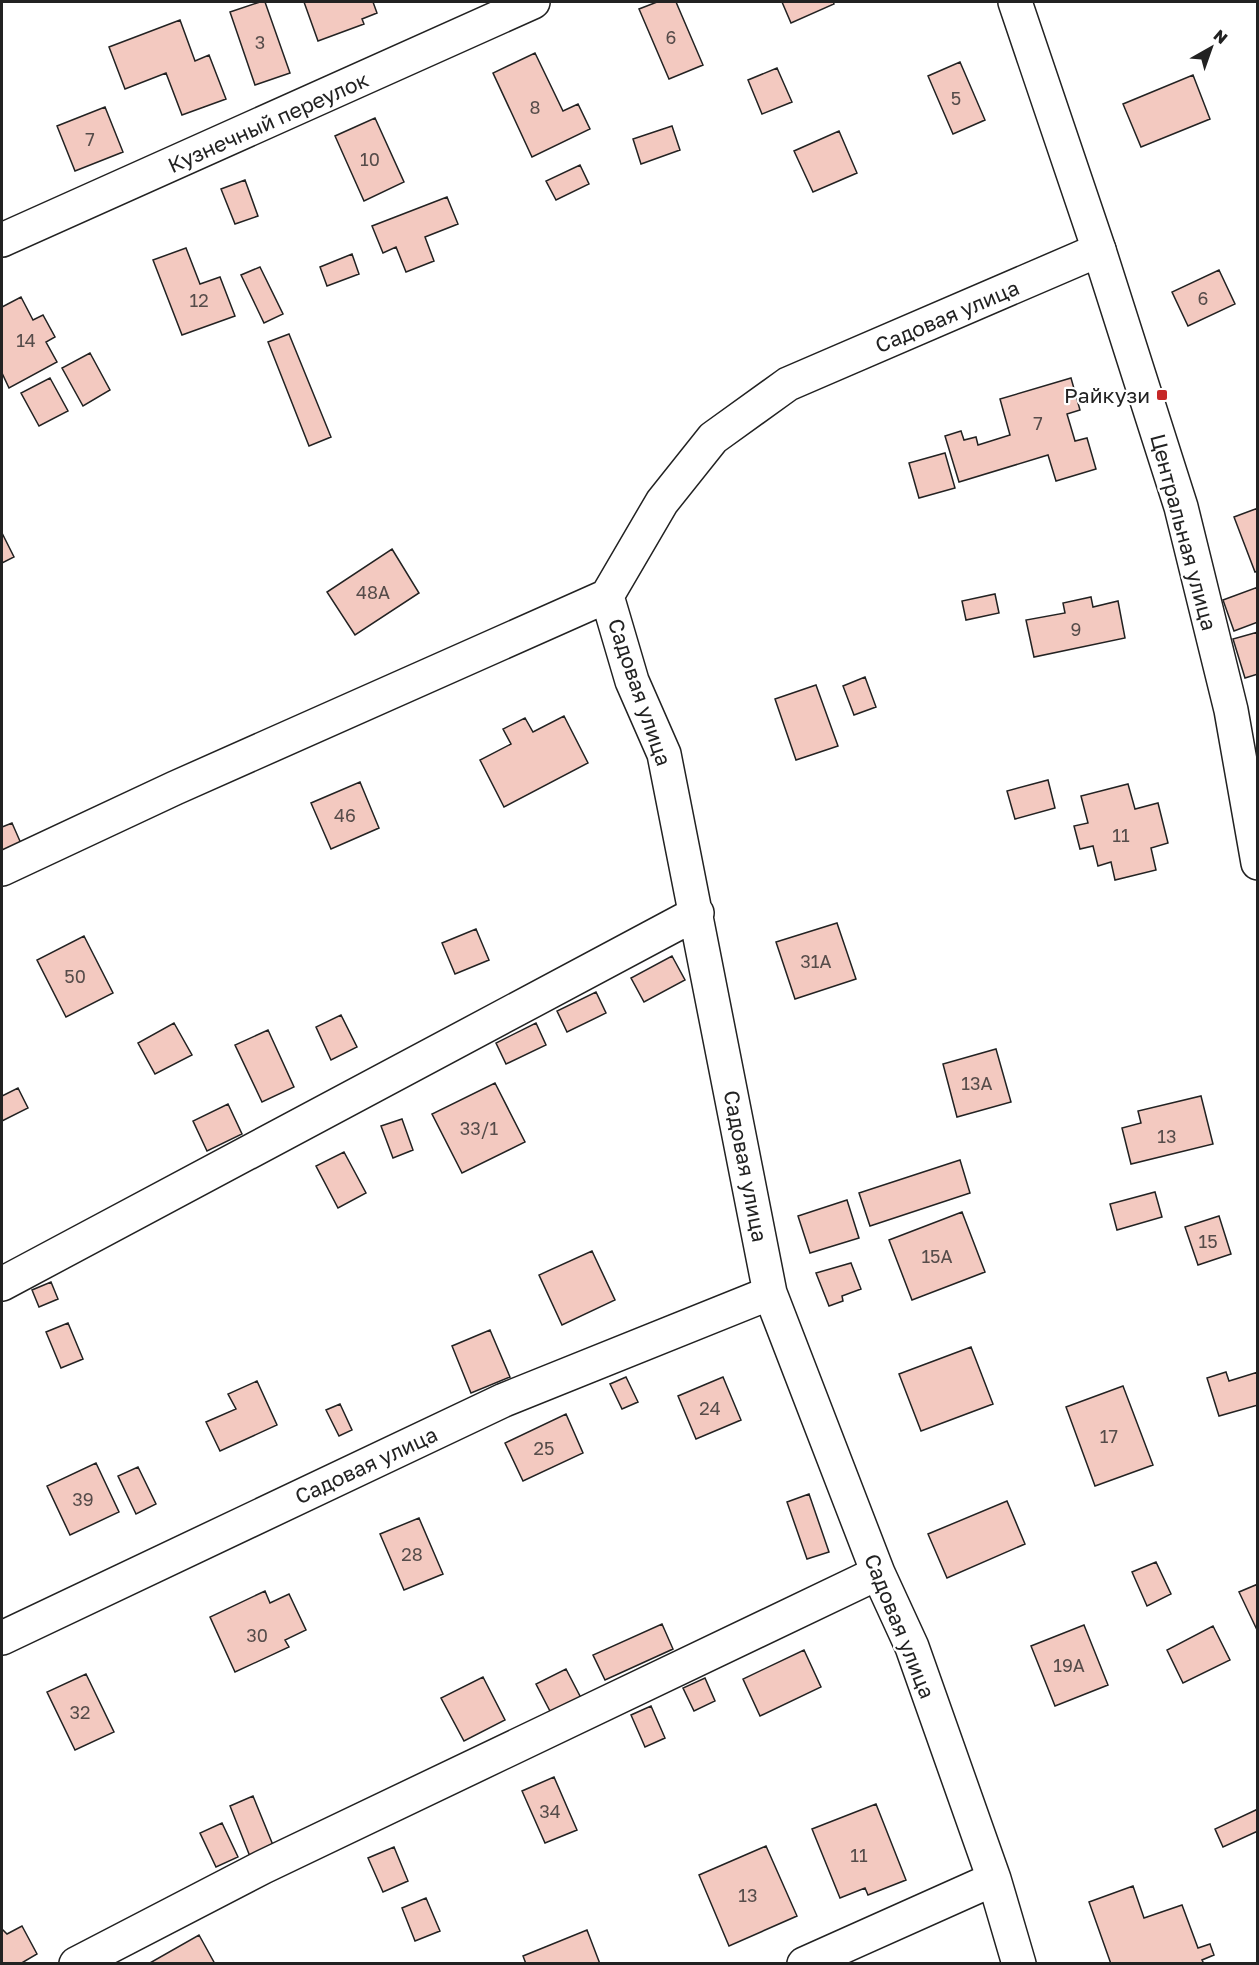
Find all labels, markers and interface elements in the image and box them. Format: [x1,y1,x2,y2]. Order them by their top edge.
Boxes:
north arrow [1181,18,1241,78]
text: N [1210,25,1232,48]
house number: 6 [666,26,676,48]
house number: 3 [255,31,265,53]
street label: Кузнечный переулок [164,66,372,178]
house number: 5 [951,87,961,109]
house number: 8 [530,96,540,118]
house number: 7 [85,128,95,150]
house number: 10 [360,148,380,170]
street label: Садовая улица [871,274,1023,358]
house number: 6 [1198,287,1208,309]
house number: 12 [189,289,209,311]
house number: 14 [16,329,36,351]
place label: Райкузи [1064,382,1150,408]
marker: Райкузи [1155,388,1169,402]
house number: 7 [1033,412,1043,434]
street label: Центральная улица [1145,431,1223,633]
house number: 48А [356,581,390,603]
street label: Садовая улица [603,615,677,769]
house number: 9 [1071,618,1081,640]
house number: 46 [334,804,356,826]
house number: 11 [1112,824,1130,846]
house number: 31А [800,950,832,972]
house number: 50 [64,965,86,987]
house number: 13А [961,1072,993,1094]
street label: Садовая улица [719,1088,773,1244]
house number: 33/1 [460,1117,498,1139]
house number: 13 [1157,1125,1177,1147]
house number: 15 [1198,1230,1218,1252]
house number: 15А [921,1245,953,1267]
house number: 24 [699,1397,721,1419]
street label: Садовая улица [291,1421,441,1509]
house number: 17 [1100,1425,1118,1447]
house number: 25 [534,1437,554,1459]
house number: 39 [72,1488,94,1510]
house number: 28 [401,1543,423,1565]
street label: Садовая улица [859,1550,941,1702]
house number: 30 [246,1624,268,1646]
house number: 19А [1053,1654,1085,1676]
house number: 32 [70,1701,90,1723]
house number: 34 [539,1800,561,1822]
house number: 11 [850,1844,868,1866]
house number: 13 [738,1884,758,1906]

